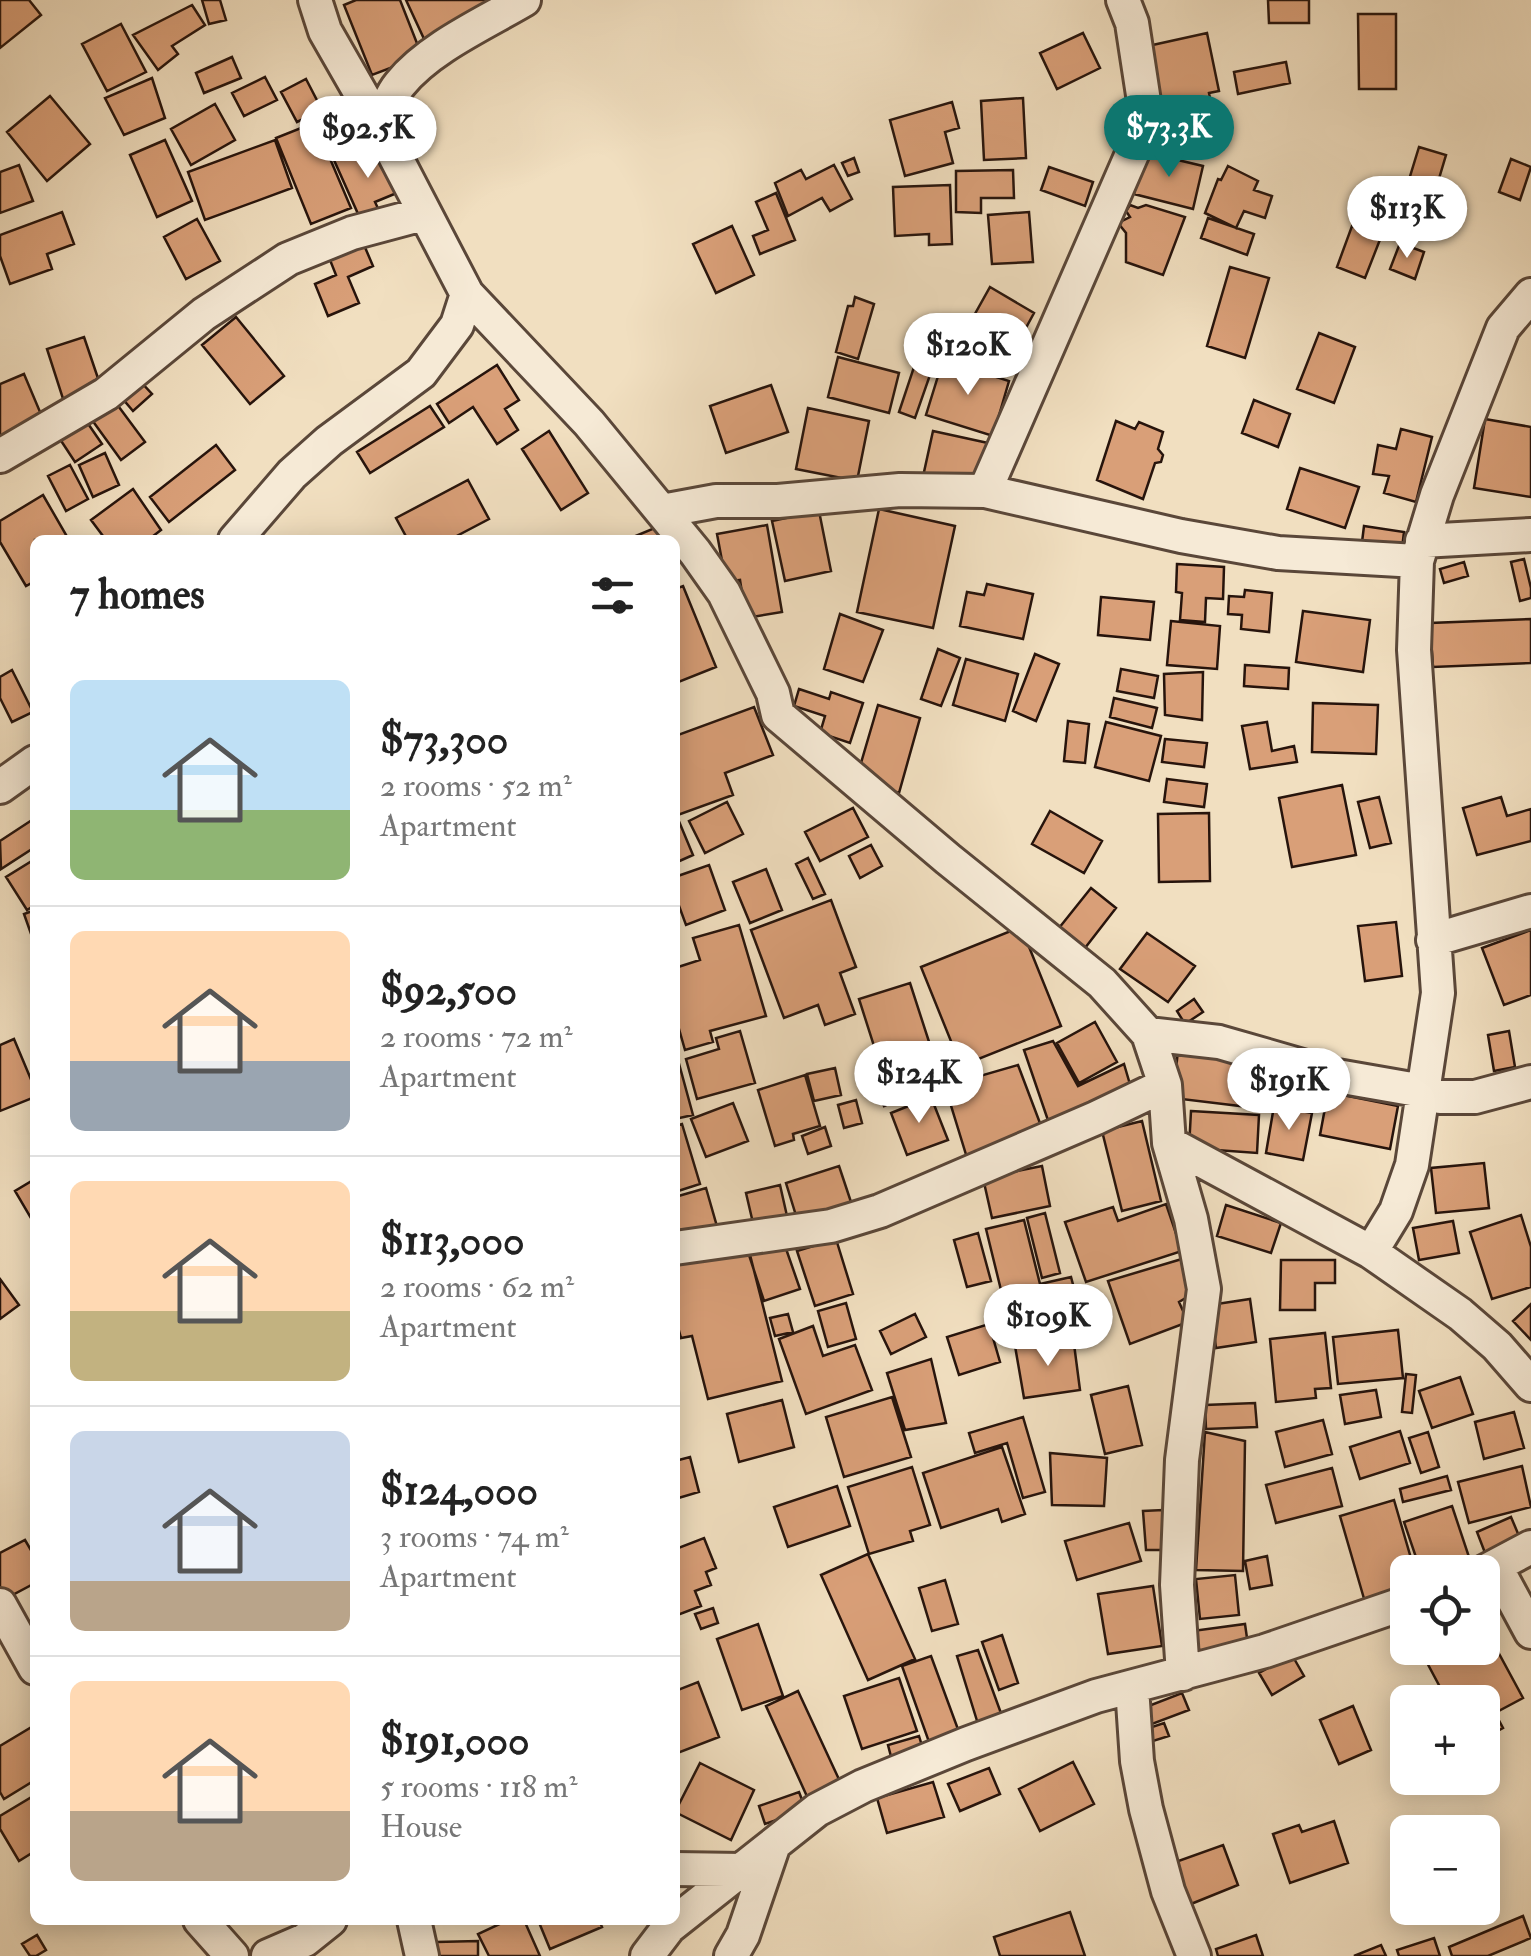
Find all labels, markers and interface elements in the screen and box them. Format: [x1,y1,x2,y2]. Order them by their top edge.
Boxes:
pin: $73.3K [1088,95,1250,180]
pin: $92.5K [287,96,449,181]
text: $73.3K [1126,107,1212,147]
text: $92.5K [322,108,414,148]
pin: $113K [1337,176,1477,261]
text: $113K [1369,188,1445,228]
pin: $120K [898,313,1038,398]
text: $120K [926,325,1010,365]
icon: filters [585,568,640,623]
text: 7 homes [70,569,205,621]
text: $73,300 [380,714,508,766]
icon: home [150,720,270,840]
text: 2 rooms · 52 m² [380,766,572,806]
text: Apartment [380,806,517,846]
text: $92,500 [380,965,517,1017]
icon: home [150,971,270,1091]
text: 2 rooms · 72 m² [380,1017,573,1057]
pin: $124K [849,1041,989,1126]
pin: $191K [1219,1048,1359,1133]
text: $124K [876,1053,962,1093]
text: Apartment [380,1057,517,1097]
text: $191K [1249,1060,1329,1100]
text: $113,000 [380,1215,524,1267]
icon: home [150,1221,270,1341]
text: 2 rooms · 62 m² [380,1267,574,1307]
pin: $109K [978,1284,1118,1369]
text: $109K [1006,1296,1090,1336]
text: Apartment [380,1307,517,1347]
text: $124,000 [380,1465,538,1517]
icon: home [150,1471,270,1591]
text: 3 rooms · 74 m² [380,1517,569,1557]
map controls [1390,1555,1500,1925]
button: locate [1390,1555,1500,1665]
text: Apartment [380,1557,517,1597]
button: + [1390,1685,1500,1795]
text: $191,000 [380,1715,530,1767]
icon: home [150,1721,270,1841]
text: 5 rooms · 118 m² [380,1767,577,1807]
text: House [380,1807,462,1847]
button: − [1390,1815,1500,1925]

